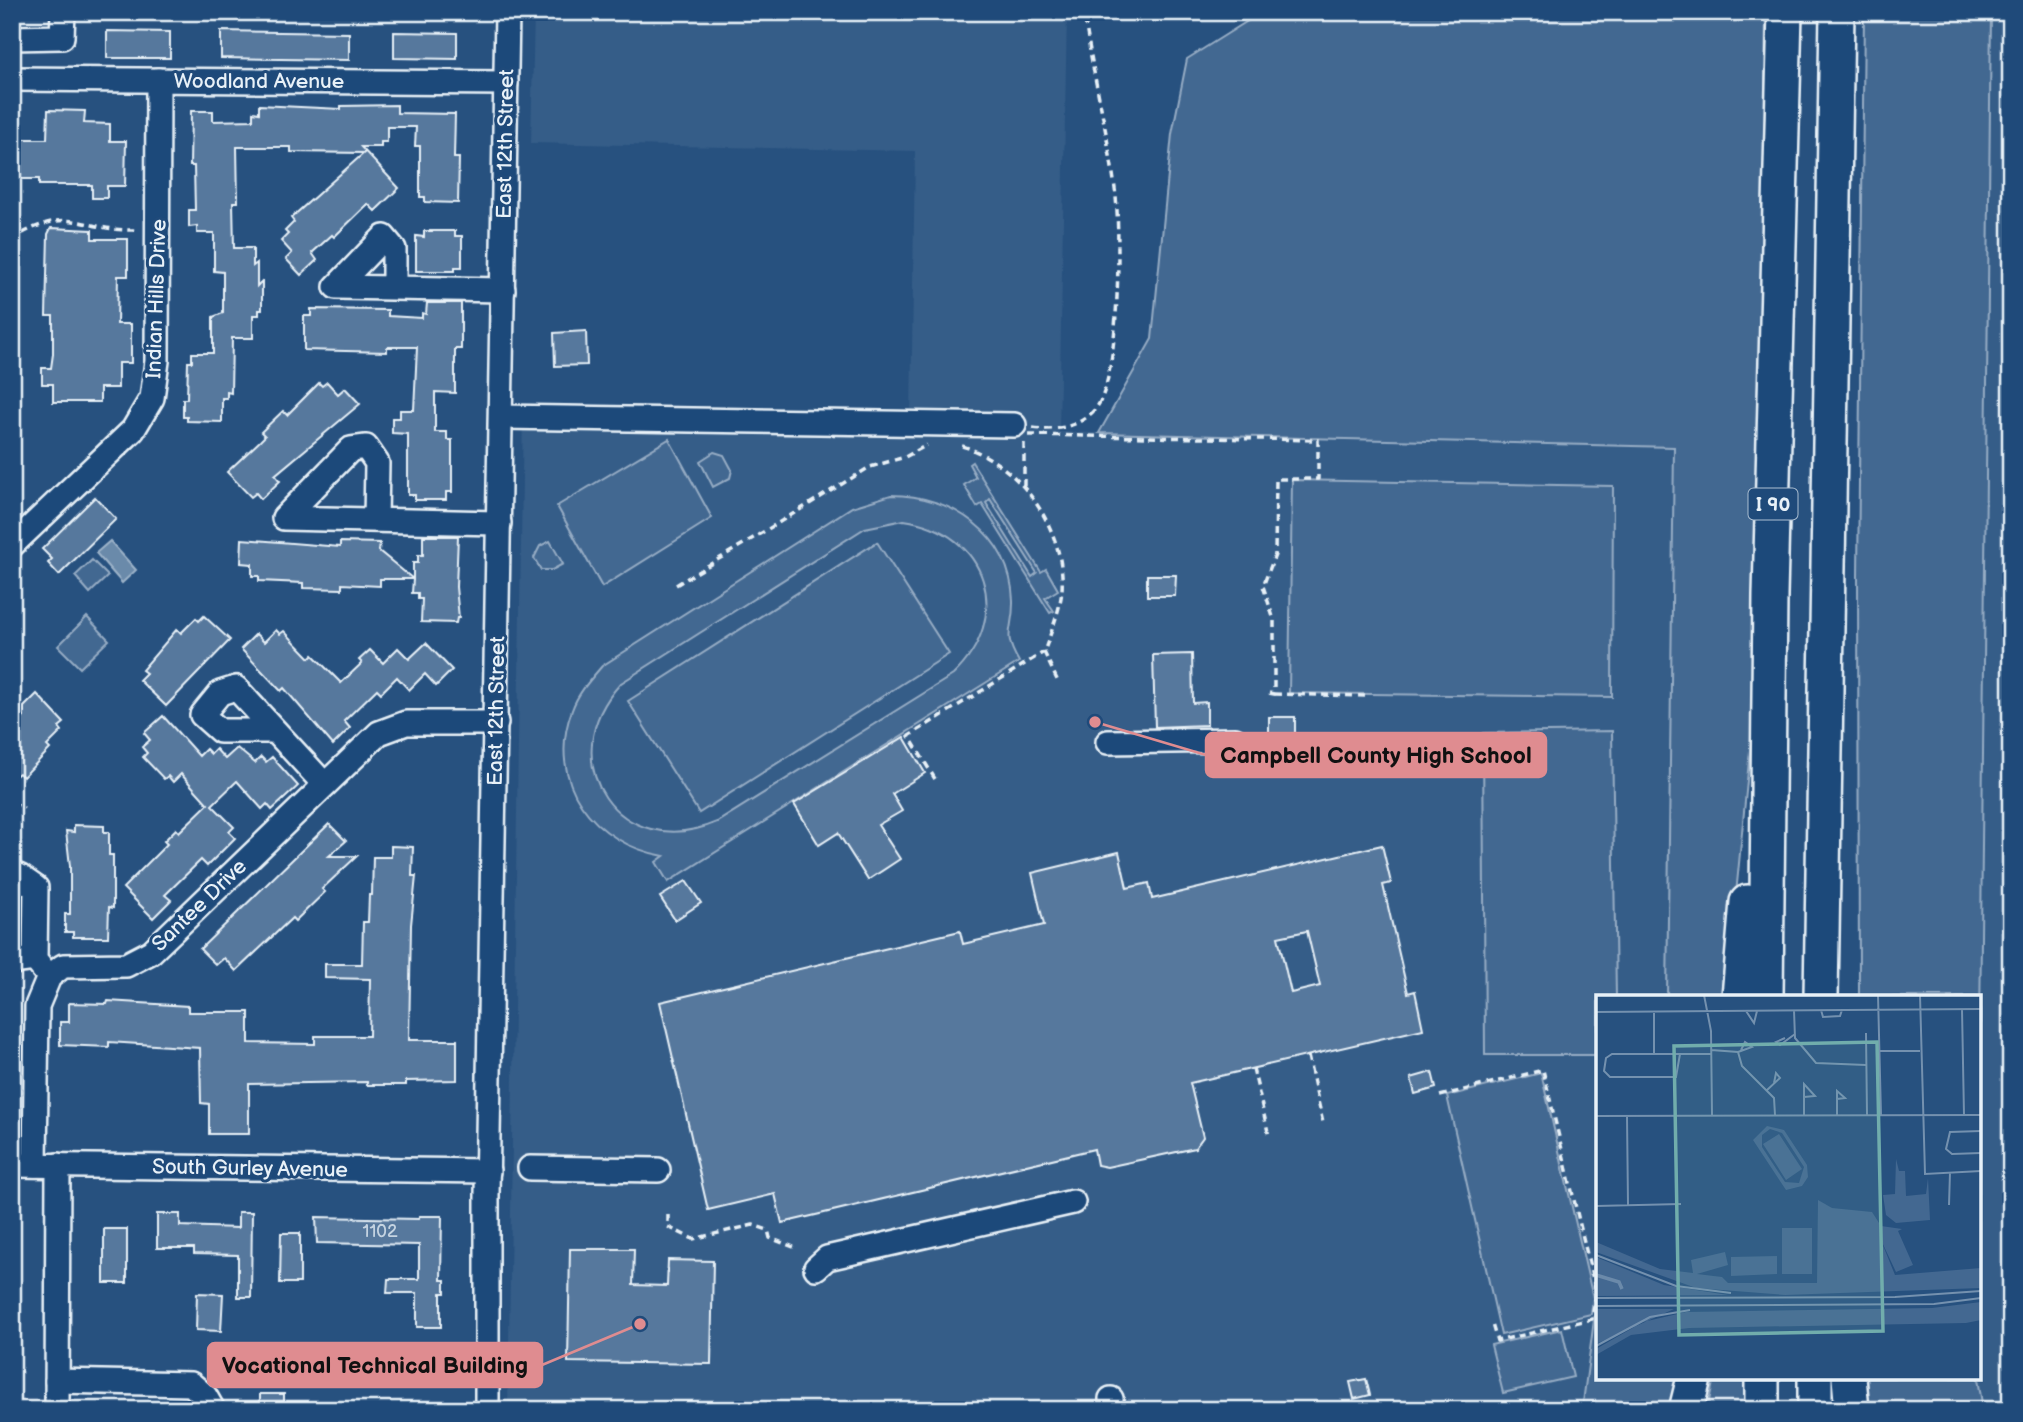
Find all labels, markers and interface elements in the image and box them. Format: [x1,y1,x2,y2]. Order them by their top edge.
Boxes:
street label: East 12th Street [492,68,519,219]
street label: Woodland Avenue [174,69,344,94]
street label: Indian Hills Drive [141,219,172,379]
road number: I 90 [1748,489,1798,520]
street label: East 12th Street [483,635,510,786]
callout: Campbell County High School [1206,733,1546,777]
text: Campbell County High School [1220,742,1532,770]
street label: Santee Drive [147,854,252,957]
inset map [1596,995,1981,1380]
street label: South Gurley Avenue [152,1154,348,1183]
house number: 1102 [362,1221,398,1242]
callout: Vocational Technical Building [208,1343,542,1387]
text: Vocational Technical Building [222,1352,528,1380]

